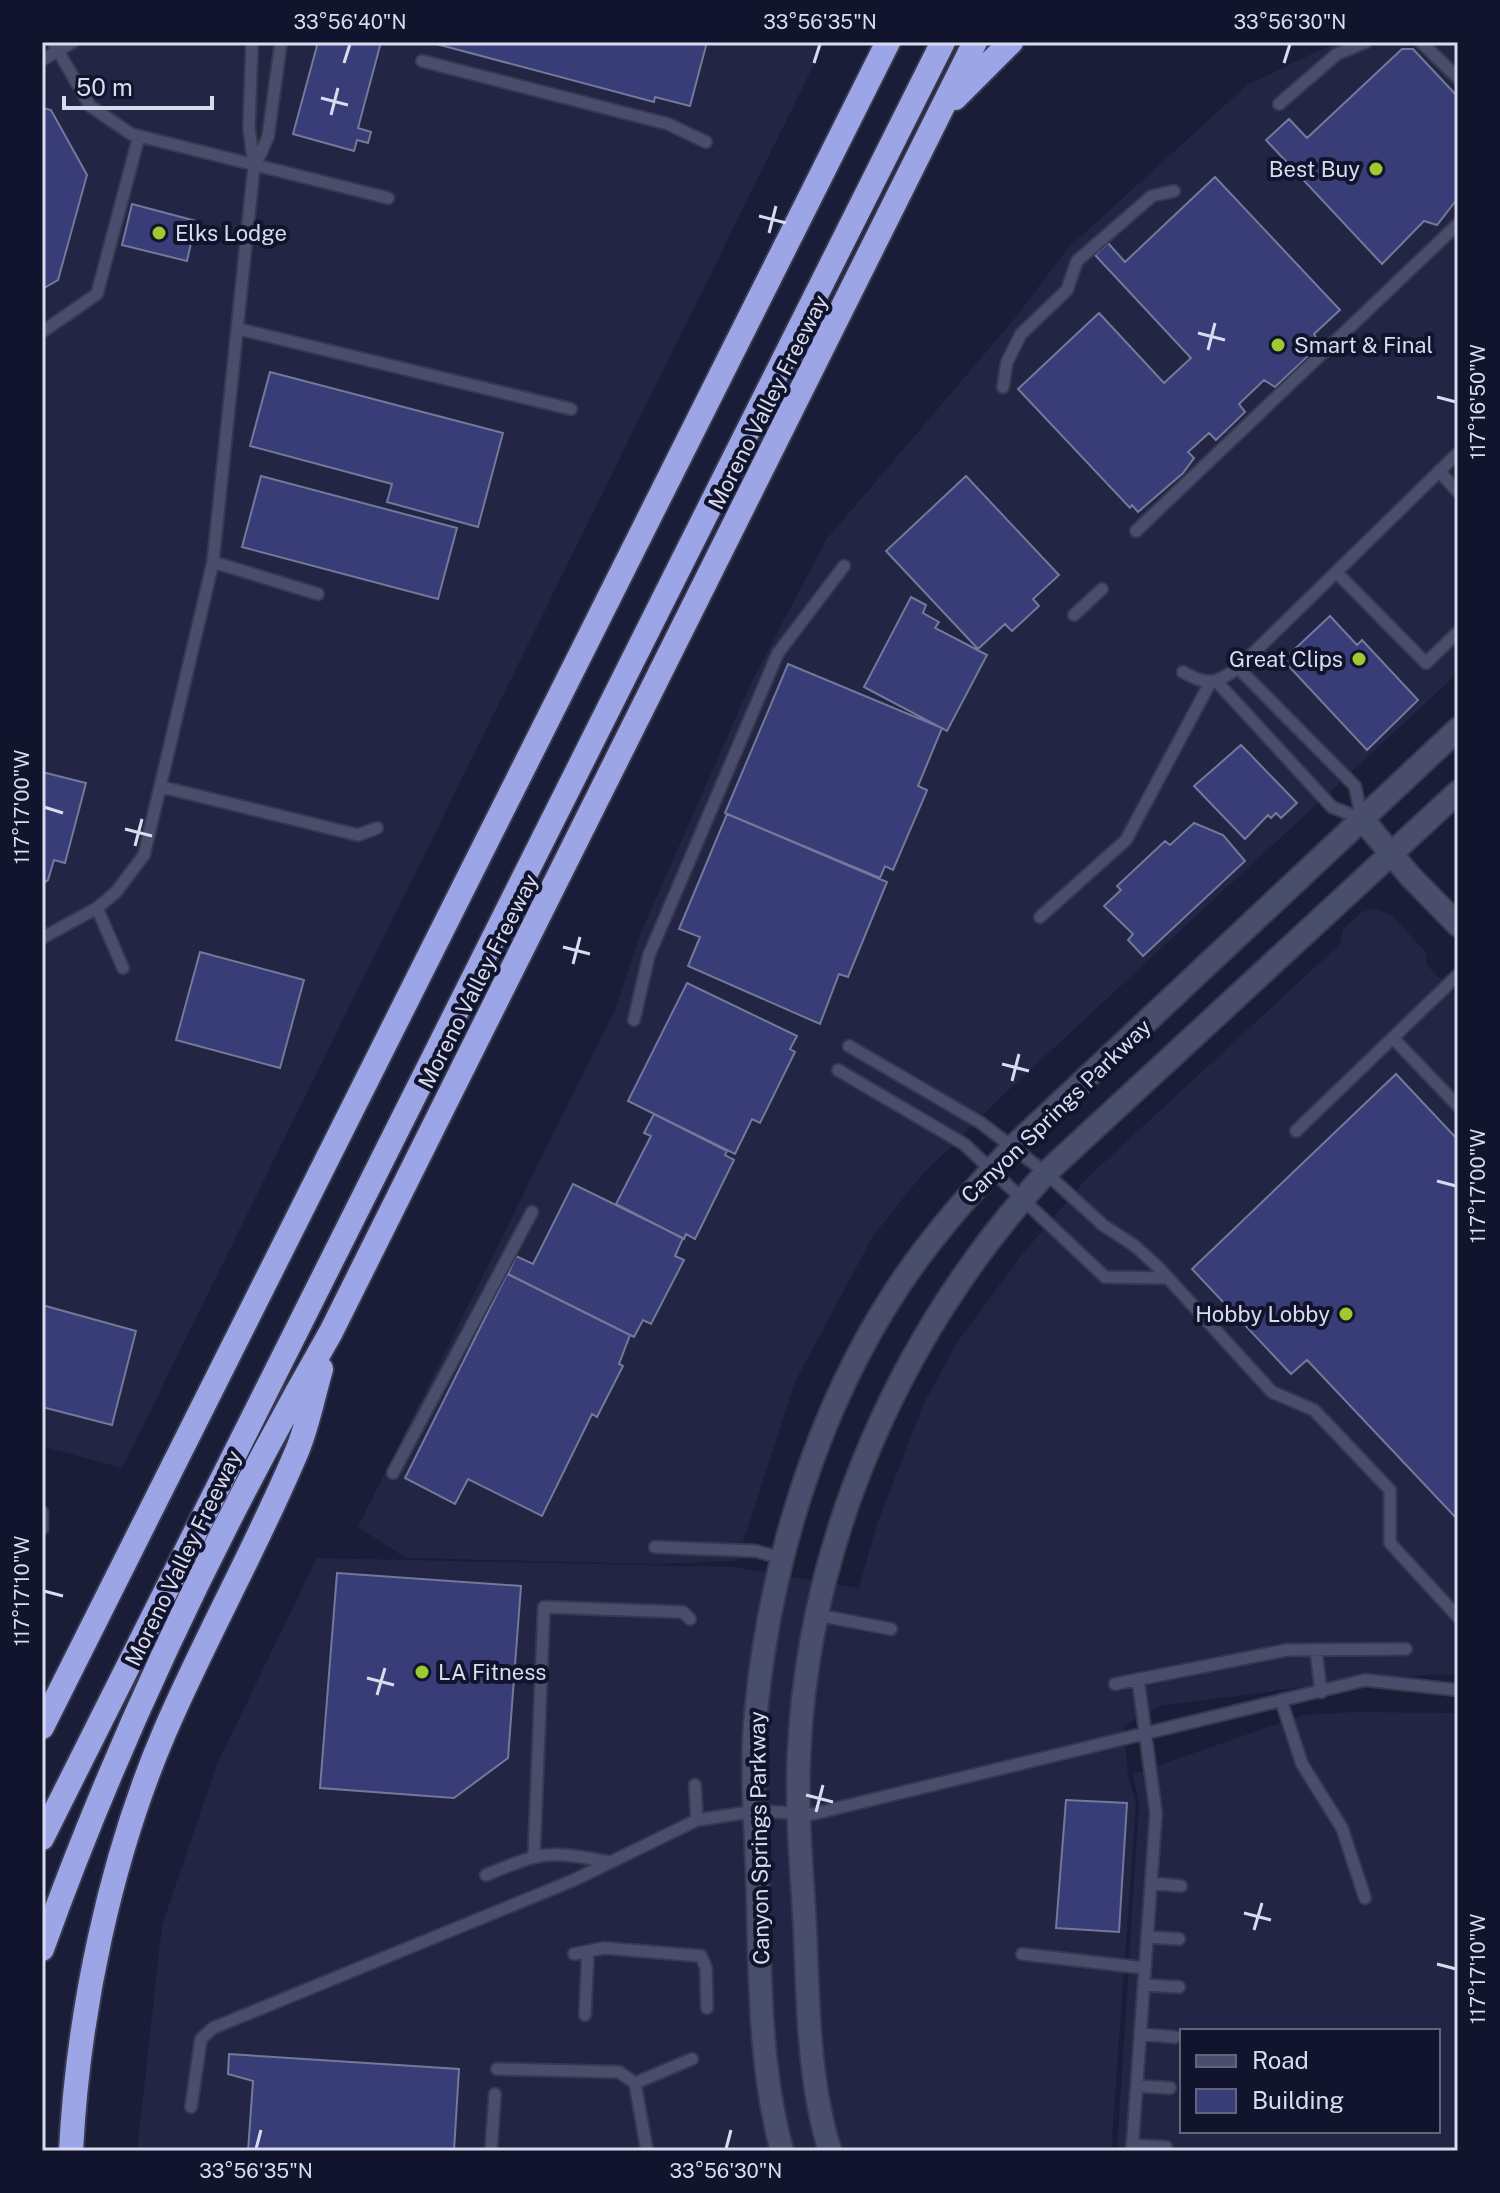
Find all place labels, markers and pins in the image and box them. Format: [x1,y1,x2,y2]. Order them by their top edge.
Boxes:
place label: Best Buy [1269,156,1360,182]
marker: Best Buy [1367,160,1385,178]
place label: Elks Lodge [175,220,287,246]
marker: Elks Lodge [150,224,168,242]
place label: Smart & Final [1294,332,1433,358]
marker: Smart & Final [1269,336,1287,354]
place label: Great Clips [1229,646,1343,672]
marker: Great Clips [1350,650,1368,668]
place label: Hobby Lobby [1195,1301,1330,1327]
marker: Hobby Lobby [1337,1305,1355,1323]
place label: LA Fitness [438,1659,546,1685]
marker: LA Fitness [413,1663,431,1681]

